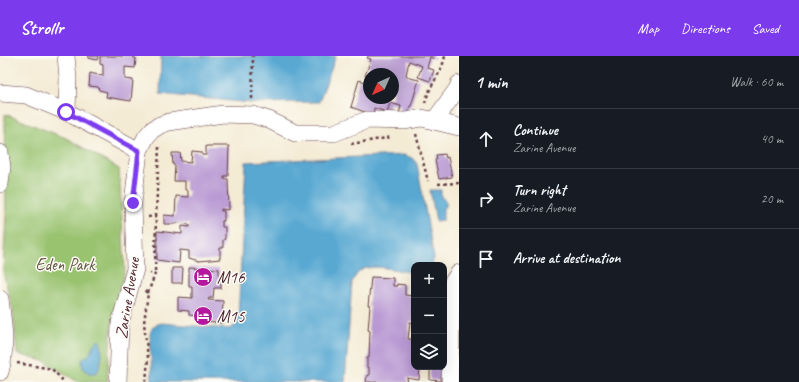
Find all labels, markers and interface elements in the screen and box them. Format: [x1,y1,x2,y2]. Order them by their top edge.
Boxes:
text: Strollr [20,16,63,40]
text: Map [638,20,659,37]
text: Directions [681,20,730,37]
text: Saved [752,20,779,37]
north arrow [363,68,399,104]
text: 1 min [475,72,508,93]
text: Walk · 60 m [730,74,783,90]
route start [57,103,75,121]
text: Continue [513,121,558,140]
icon: ahead [475,128,497,150]
text: 40 m [761,131,783,147]
text: Zarine Avenue [513,140,575,156]
text: Turn right [513,181,566,200]
icon: right [475,188,497,210]
text: 20 m [761,191,783,207]
route end [124,194,142,212]
text: Zarine Avenue [513,200,575,216]
icon: arrive [475,248,497,270]
text: Arrive at destination [513,249,620,268]
park label: Eden Park [35,254,96,275]
street label: Zarine Avenue [111,255,144,340]
map controls [411,262,447,370]
button: + [411,262,447,298]
hotel icon: M16 [192,266,214,288]
place label: M16 [217,267,246,288]
button: − [411,298,447,334]
hotel icon: M15 [192,305,214,327]
place label: M15 [217,306,246,327]
button: layers [411,334,447,370]

